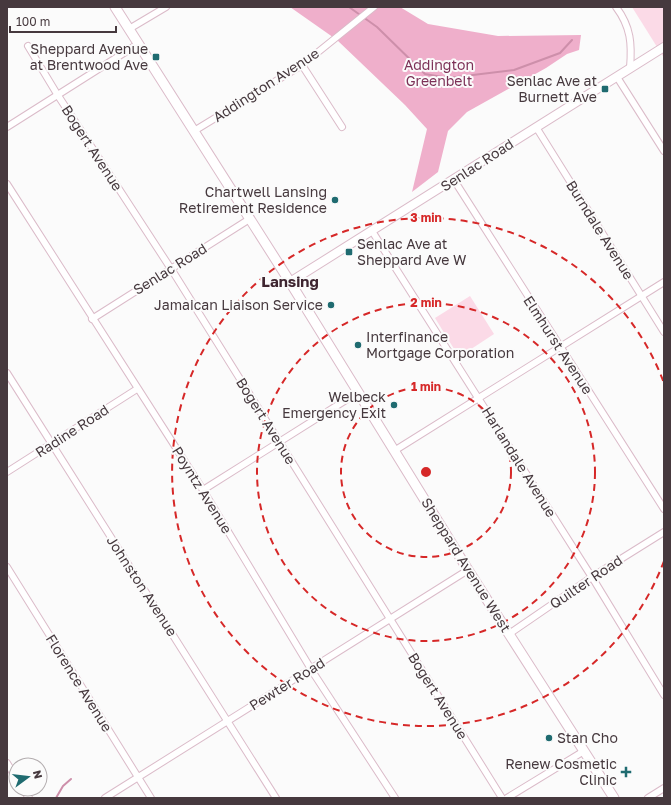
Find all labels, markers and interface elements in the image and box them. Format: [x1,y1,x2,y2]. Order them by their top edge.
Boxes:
scale bar [10,8,116,34]
text: 100 m [16,14,50,29]
place label: Sheppard Avenue at Brentwood Ave [30,40,148,73]
street label: Addington Avenue [210,44,322,125]
marker: Sheppard Avenue at Brentwood Ave [151,52,161,62]
park label: Addington Greenbelt [404,56,474,89]
place label: Senlac Ave at Burnett Ave [507,72,597,105]
marker: Senlac Ave at Burnett Ave [600,84,610,94]
street label: Bogert Avenue [58,102,126,194]
street label: Senlac Road [437,135,516,194]
street label: Burndale Avenue [563,177,638,283]
place label: Chartwell Lansing Retirement Residence [179,183,327,216]
marker: Chartwell Lansing Retirement Residence [330,195,340,205]
text: 3 min [410,210,442,225]
place label: Senlac Ave at Sheppard Ave W [357,235,467,268]
street label: Senlac Road [130,239,210,298]
marker: Senlac Ave at Sheppard Ave W [344,247,354,257]
district label: Lansing [261,272,319,290]
street label: Elmhurst Avenue [520,292,597,397]
text: 2 min [410,295,442,310]
place label: Jamaican Liaison Service [154,296,323,313]
marker: Jamaican Liaison Service [326,300,336,310]
place label: Interfinance Mortgage Corporation [366,328,514,361]
marker: Interfinance Mortgage Corporation [353,340,363,350]
street label: Bogert Avenue [233,374,300,467]
text: 1 min [411,379,441,394]
place label: Welbeck Emergency Exit [282,388,386,421]
marker: Welbeck Emergency Exit [389,400,399,410]
street label: Radine Road [32,401,112,461]
street label: Harlandale Avenue [479,403,560,520]
street label: Poyntz Avenue [169,443,236,536]
centre of rings [419,465,433,479]
street label: Sheppard Avenue West [418,494,515,635]
street label: Johnston Avenue [104,532,181,639]
street label: Quilter Road [546,551,625,612]
street label: Florence Avenue [43,631,116,735]
street label: Bogert Avenue [405,649,472,742]
street label: Pewter Road [246,654,328,713]
place label: Stan Cho [557,729,618,746]
marker: Stan Cho [544,733,554,743]
place label: Renew Cosmetic Clinic [505,755,617,788]
north arrow [8,757,48,797]
marker: Renew Cosmetic Clinic [620,766,632,778]
text: N [31,769,46,780]

